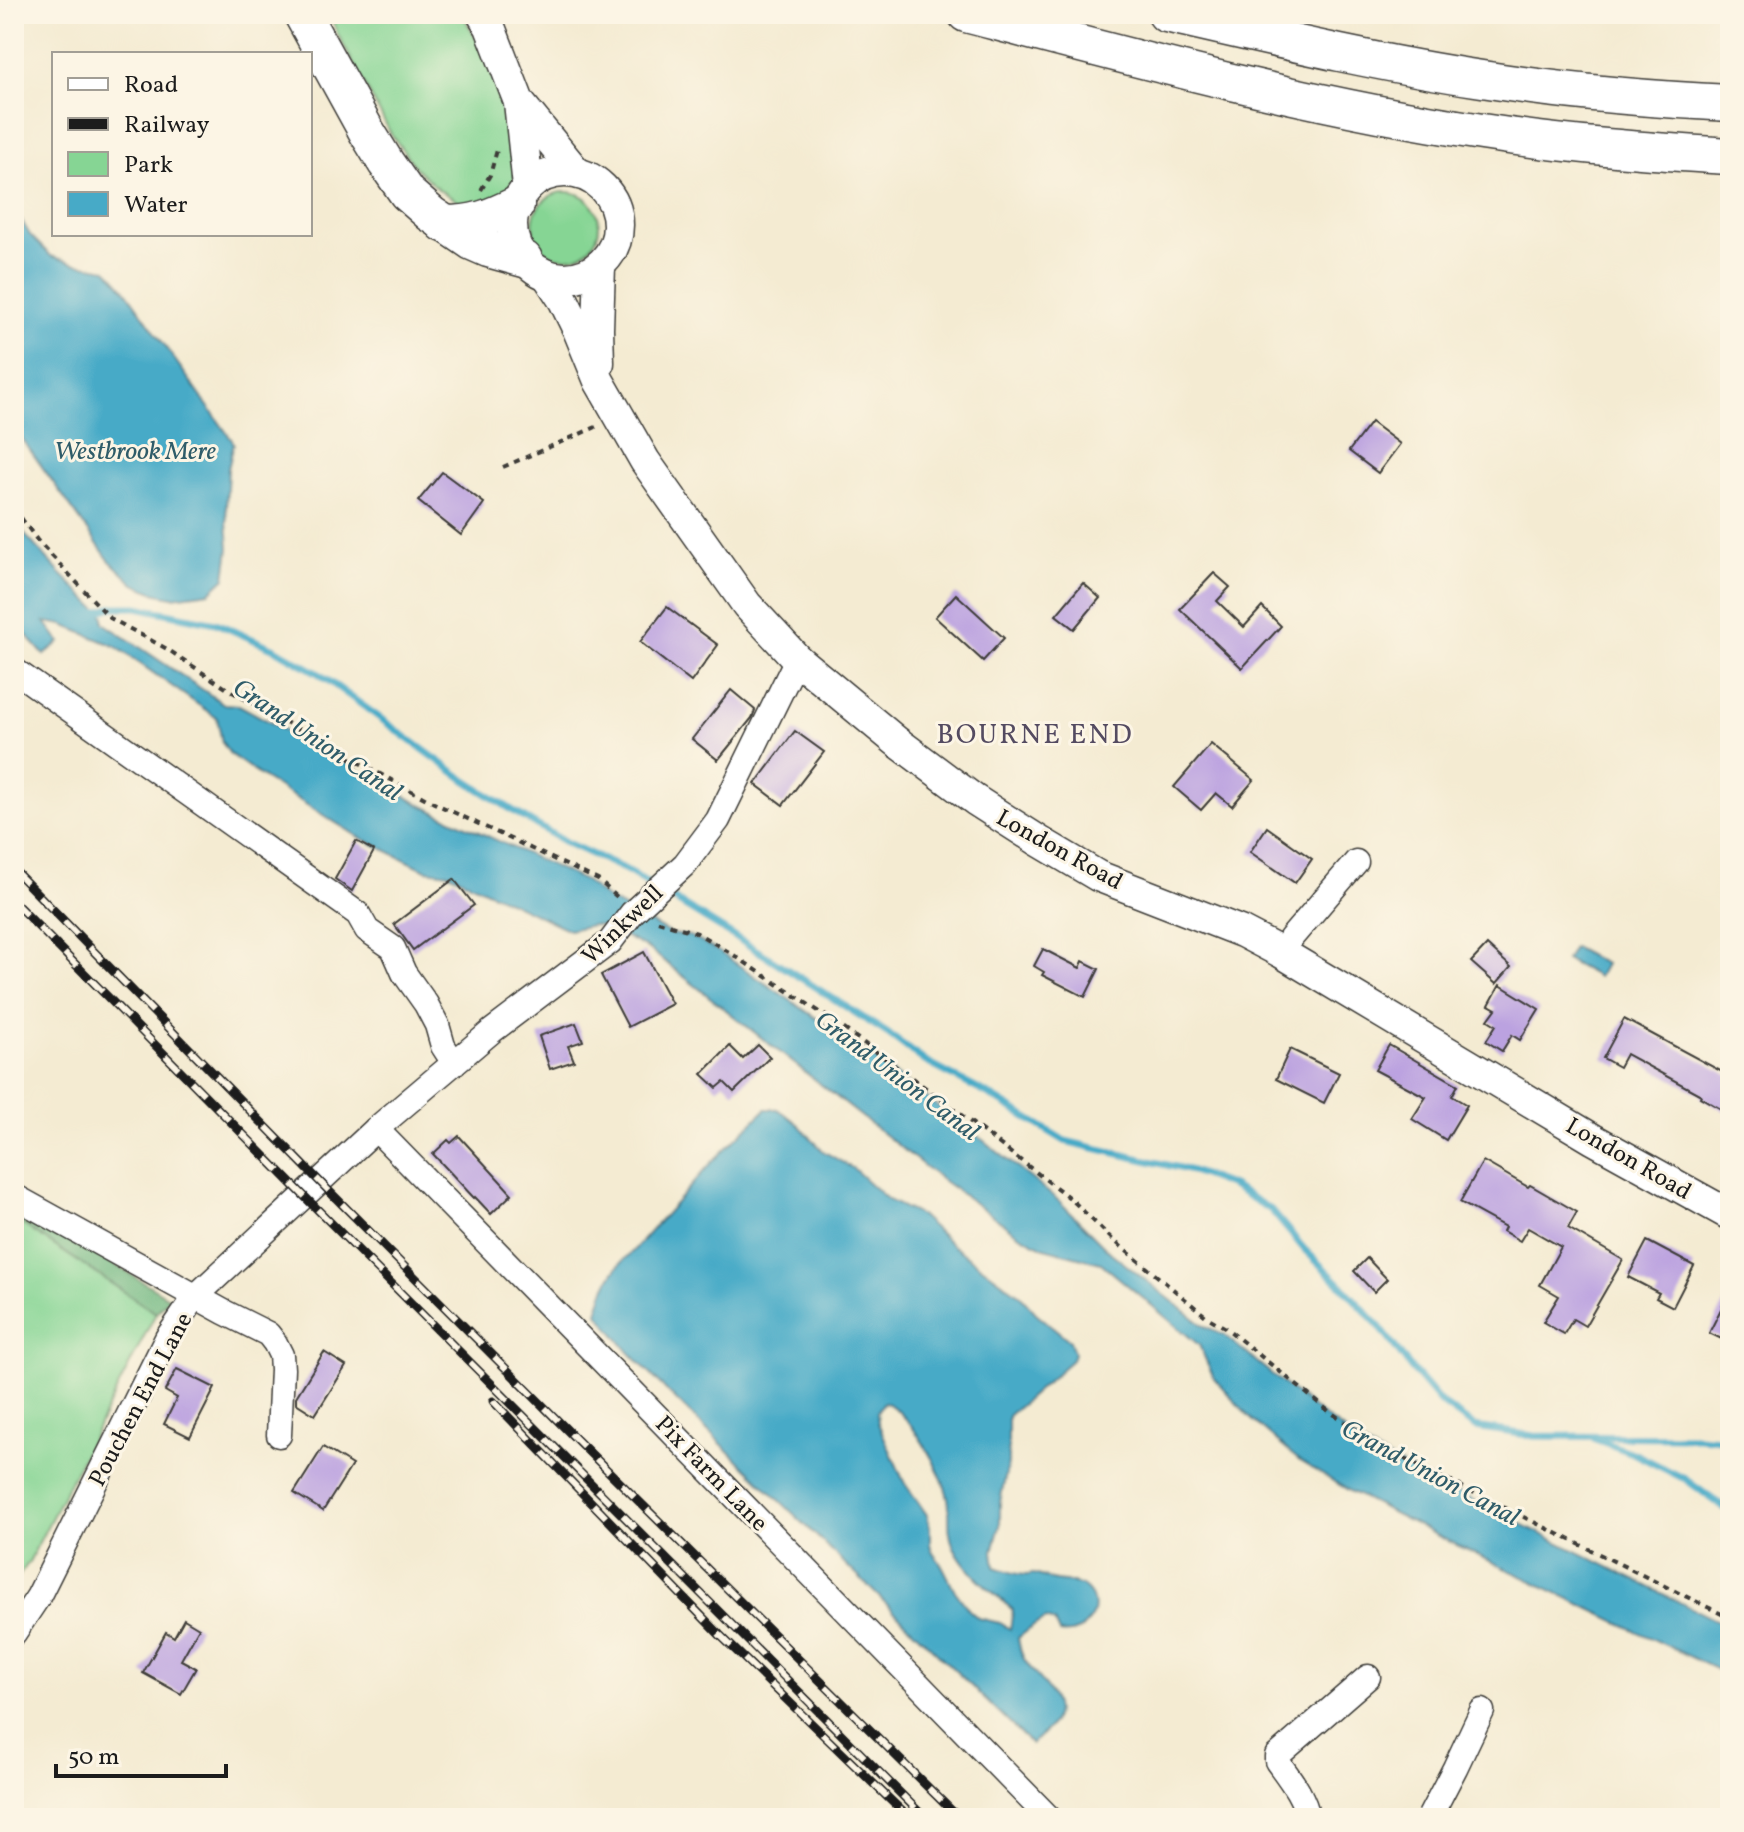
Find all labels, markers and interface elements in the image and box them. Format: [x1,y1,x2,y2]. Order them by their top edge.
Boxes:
legend [52,52,312,236]
text: Road [124,69,178,103]
text: Railway [124,109,210,143]
text: Park [124,149,173,183]
text: Water [124,189,188,223]
water label: Westbrook Mere [54,434,216,470]
water label: Grand Union Canal [225,671,409,811]
district label: BOURNE END [936,716,1134,755]
street label: London Road [989,802,1129,900]
street label: Winkwell [575,878,672,973]
water label: Grand Union Canal [807,1003,987,1151]
street label: London Road [1559,1110,1697,1209]
street label: Pouchen End Lane [81,1307,202,1493]
street label: Pix Farm Lane [646,1409,775,1540]
water label: Grand Union Canal [1334,1412,1526,1536]
scale bar [56,1728,226,1778]
text: 50 m [68,1741,120,1775]

